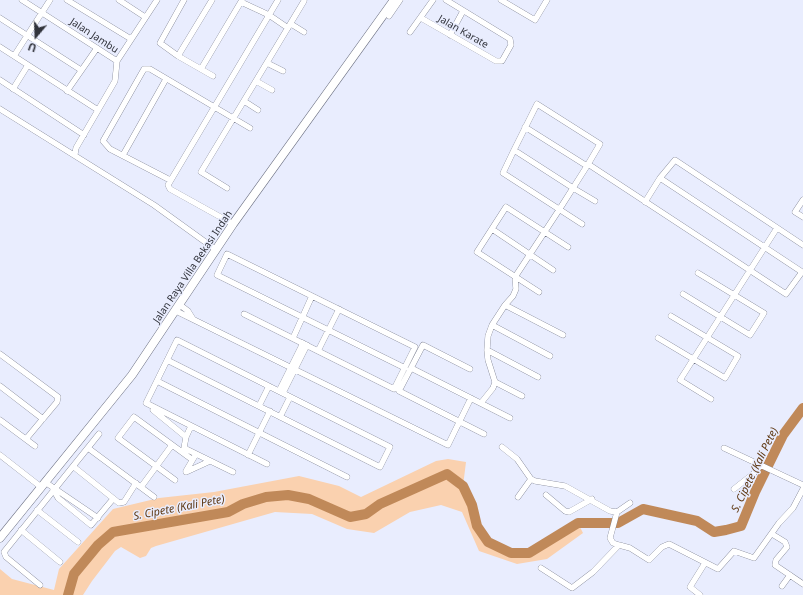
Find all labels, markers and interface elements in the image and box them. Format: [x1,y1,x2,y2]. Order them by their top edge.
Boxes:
street label: Jalan Karate [436,13,490,51]
north arrow [16,16,56,56]
street label: Jalan Jambu [68,16,120,56]
text: U [26,39,38,56]
street label: Jalan Raya Villa Bekasi Indah [151,209,235,325]
water label: S. Cipete (Kali Pete) [729,425,781,515]
water label: S. Cipete (Kali Pete) [132,493,226,523]

